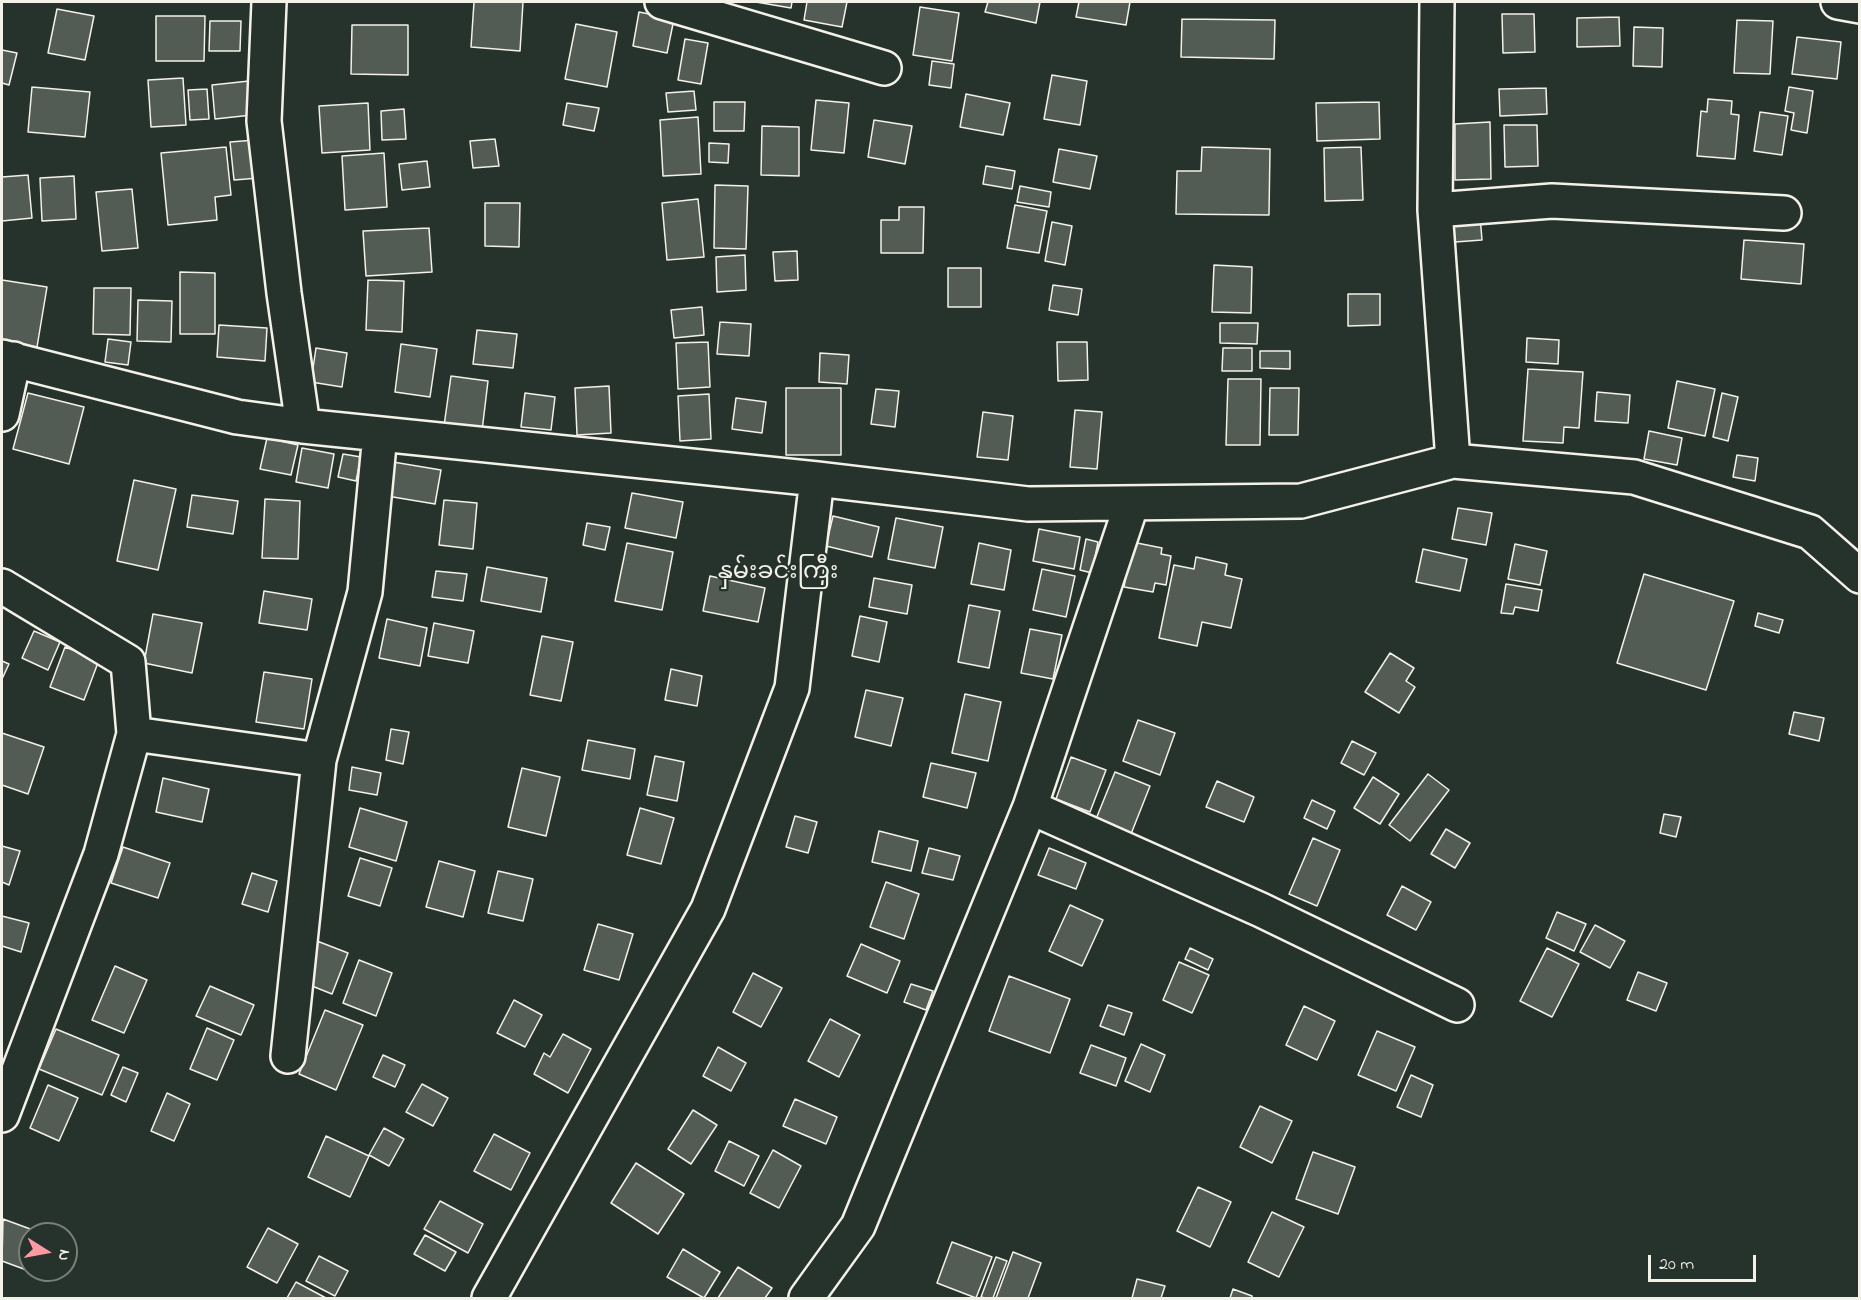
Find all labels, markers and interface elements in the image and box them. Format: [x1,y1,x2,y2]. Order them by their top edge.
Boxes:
district label: နှမ်းခင်းကြီး [718,560,838,588]
north arrow [18,1222,78,1282]
scale bar [1651,1243,1759,1281]
text: N [51,1247,77,1263]
text: 20 m [1659,1252,1694,1278]

